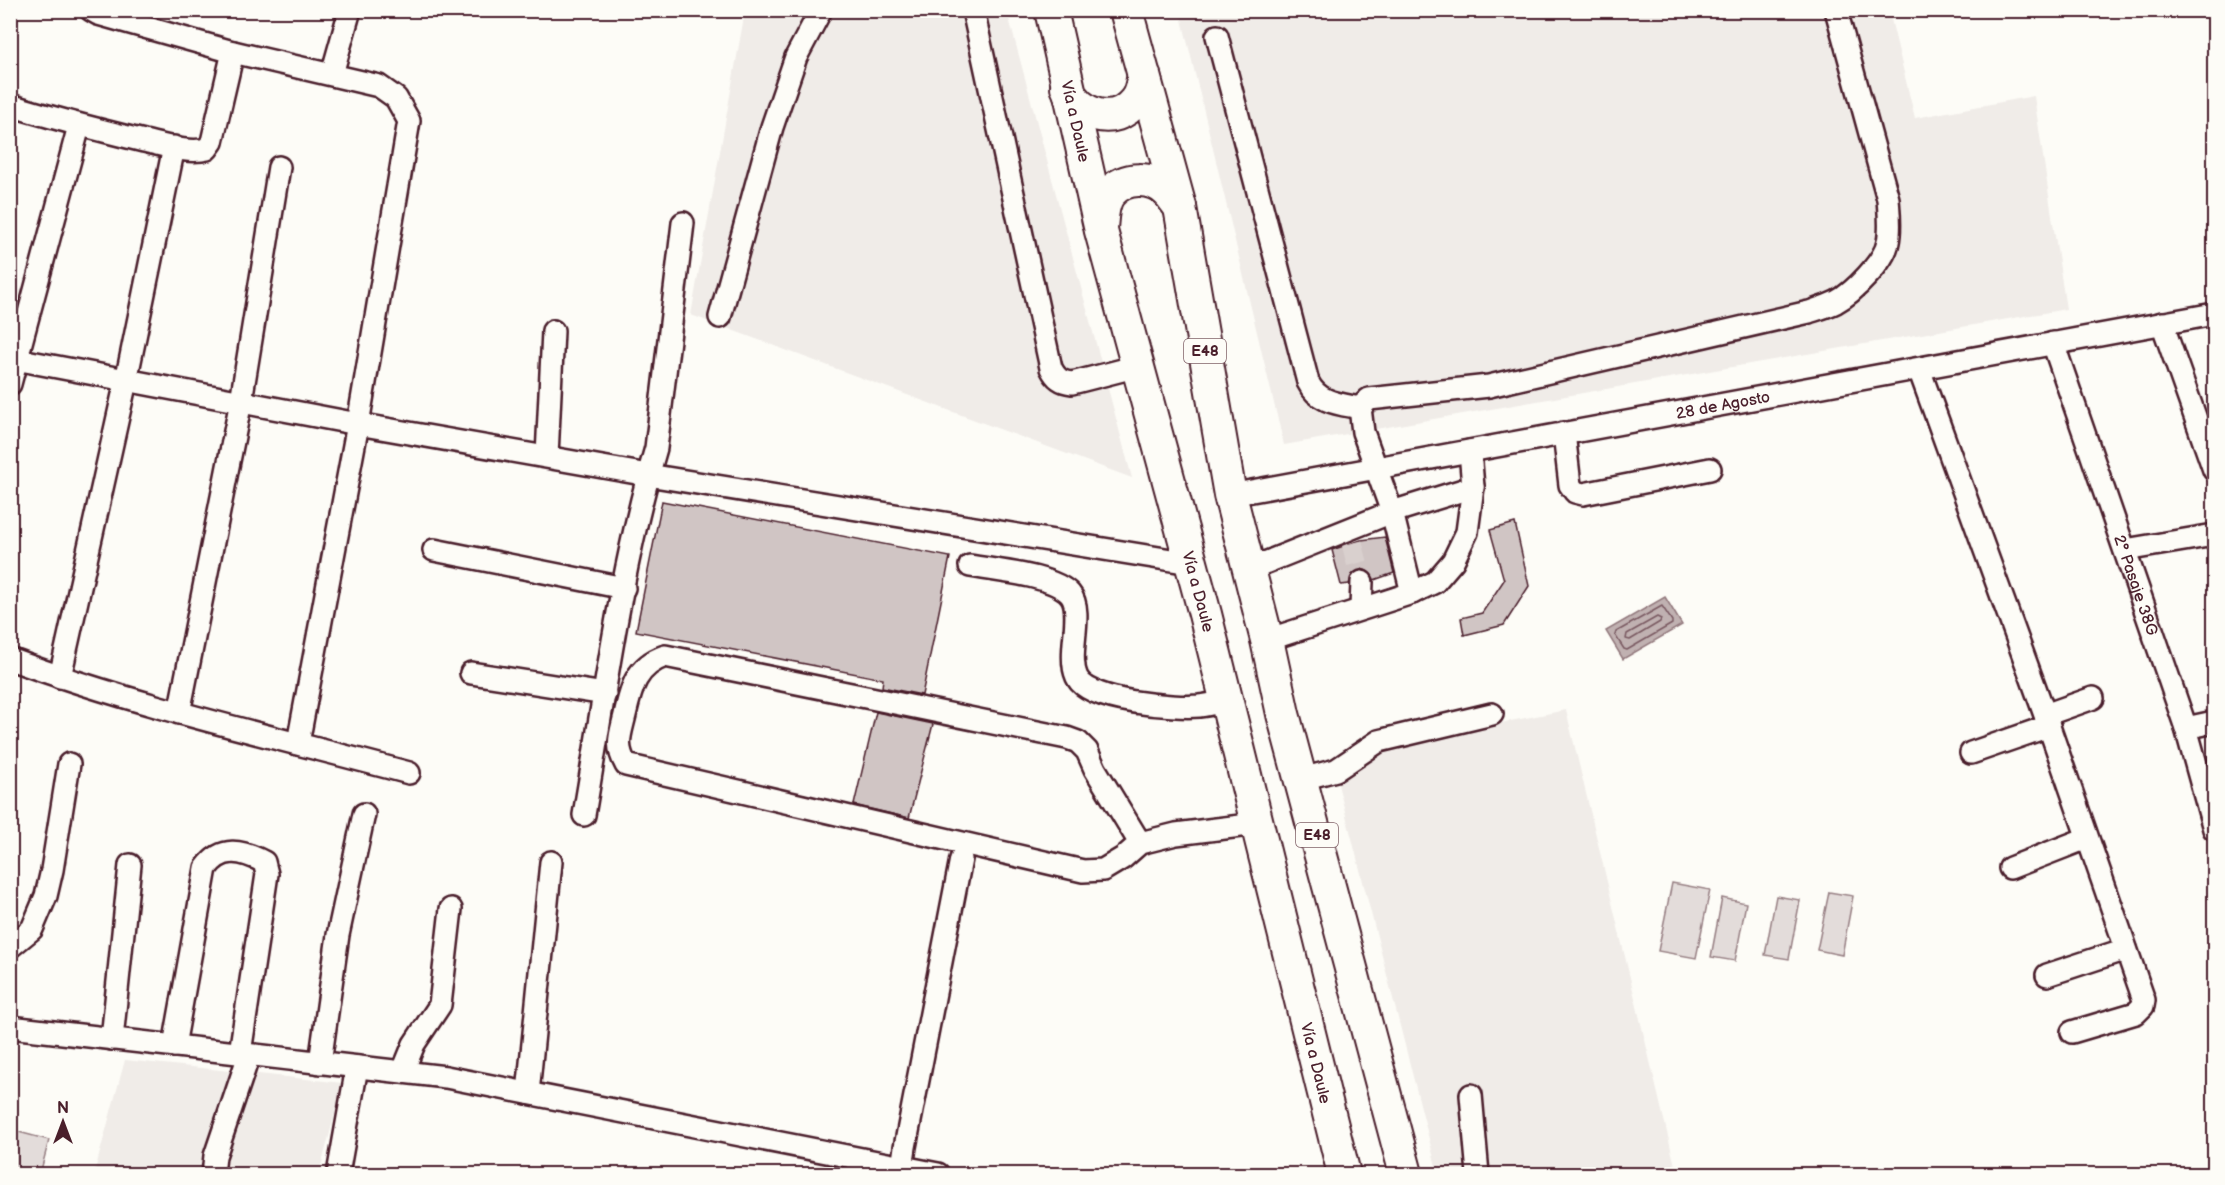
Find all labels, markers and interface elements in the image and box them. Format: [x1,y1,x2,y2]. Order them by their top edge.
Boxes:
street label: Vía a Daule [1056,79,1093,165]
road number: E48 [1184,339,1226,363]
street label: 28 de Agosto [1674,388,1772,424]
street label: 2° Pasaje 38G [2109,533,2161,638]
street label: Vía a Daule [1177,549,1217,635]
road number: E48 [1296,823,1338,847]
street label: Vía a Daule [1296,1021,1334,1106]
north arrow [33,1092,93,1152]
text: N [57,1099,69,1118]

